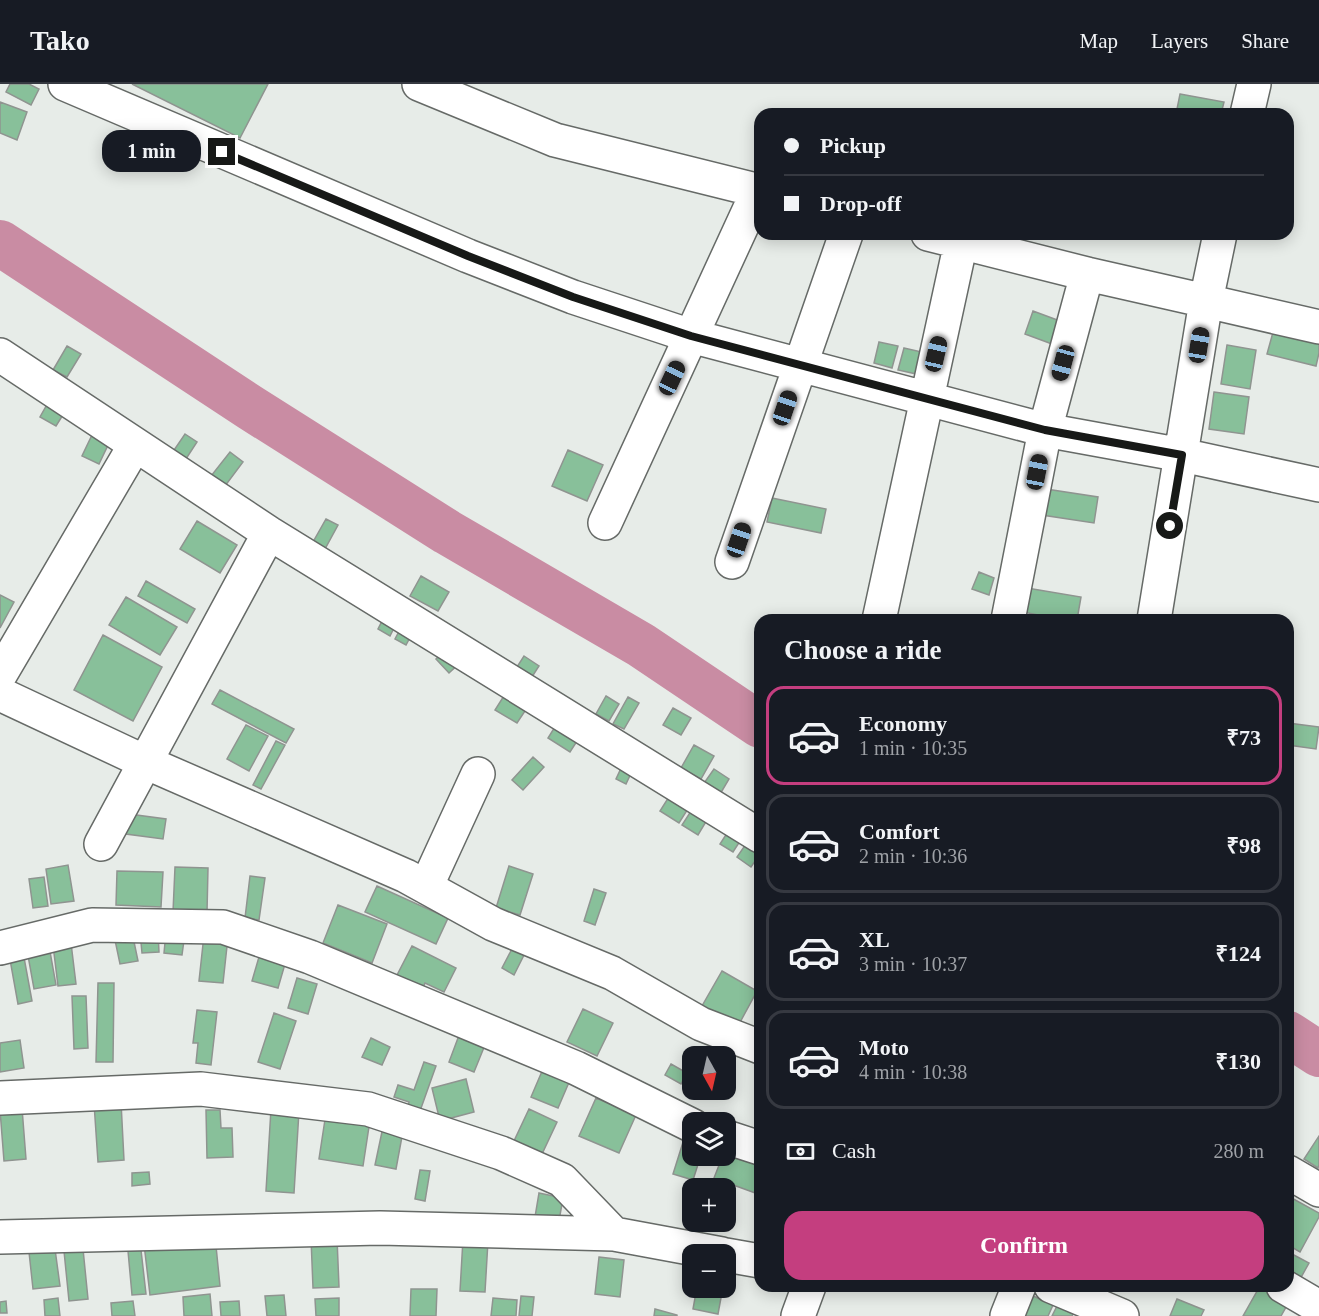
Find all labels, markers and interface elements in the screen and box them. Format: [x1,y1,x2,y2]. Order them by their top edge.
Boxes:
text: Tako [30,25,90,56]
text: Map [1080,29,1118,53]
text: Layers [1151,29,1208,53]
text: Share [1241,29,1289,53]
callout: 1 min [102,131,201,173]
text: Pickup [820,133,886,158]
route end [208,138,235,165]
text: 1 min [127,140,176,162]
text: Drop-off [820,191,901,216]
car [1187,326,1211,364]
car [923,334,949,374]
car [1050,343,1076,383]
car [656,358,688,398]
car [771,388,799,428]
car [1025,453,1049,491]
route start [1156,512,1183,539]
car [725,520,753,560]
text: Choose a ride [784,635,942,665]
icon: car [787,709,841,763]
text: Economy [859,711,947,736]
text: ₹73 [1226,725,1261,750]
text: 1 min · 10:35 [859,737,967,759]
icon: car [787,817,841,871]
text: Comfort [859,819,940,844]
text: ₹98 [1226,833,1261,858]
text: 2 min · 10:36 [859,845,967,867]
icon: car [787,925,841,979]
text: XL [859,927,890,952]
text: ₹124 [1215,941,1261,966]
text: 3 min · 10:37 [859,953,967,975]
icon: car [787,1033,841,1087]
text: Moto [859,1035,909,1060]
north arrow [682,1046,736,1100]
map controls [682,1046,736,1298]
text: ₹130 [1215,1049,1261,1074]
text: 4 min · 10:38 [859,1061,967,1083]
button: layers [682,1112,736,1166]
icon: cash [784,1135,817,1168]
text: Cash [832,1138,876,1163]
text: 280 m [1213,1140,1264,1162]
button: + [682,1178,736,1232]
button: Confirm [784,1211,1264,1280]
button: − [682,1244,736,1298]

